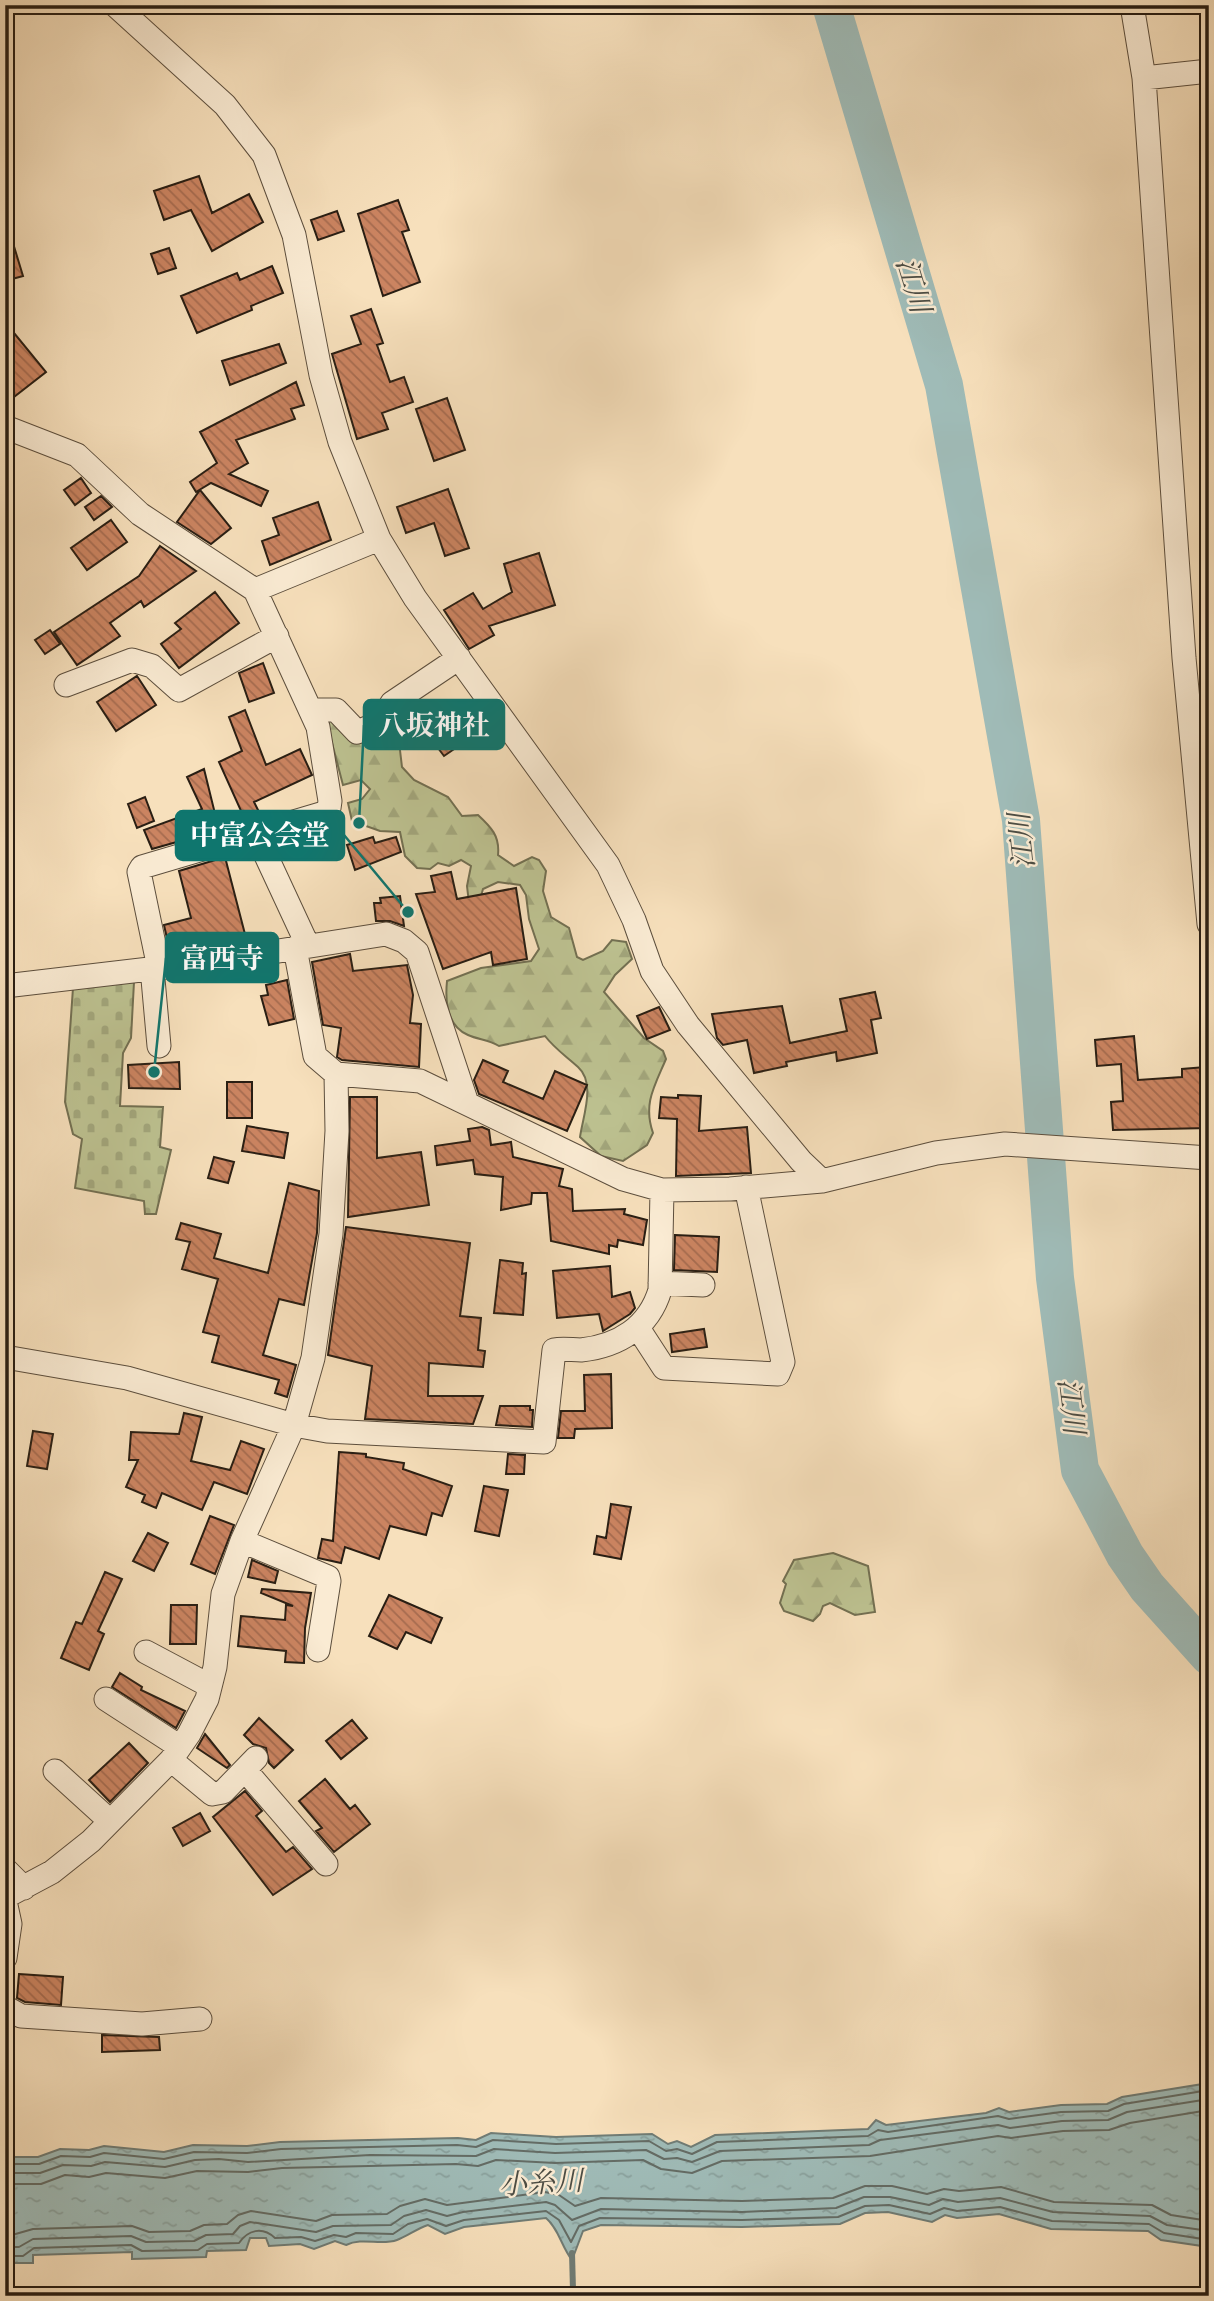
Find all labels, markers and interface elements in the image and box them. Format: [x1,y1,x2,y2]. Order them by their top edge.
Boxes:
water label: 江川 [887,254,937,320]
callout: 八坂神社 [364,700,504,749]
text: 八坂神社 [378,710,490,745]
water label: 江川 [1003,808,1044,870]
callout: 中富公会堂 [176,811,344,860]
text: 中富公会堂 [190,820,330,855]
callout: 富西寺 [166,933,278,982]
text: 富西寺 [180,943,264,978]
water label: 江川 [1049,1376,1091,1439]
water label: 小糸川 [498,2165,587,2204]

